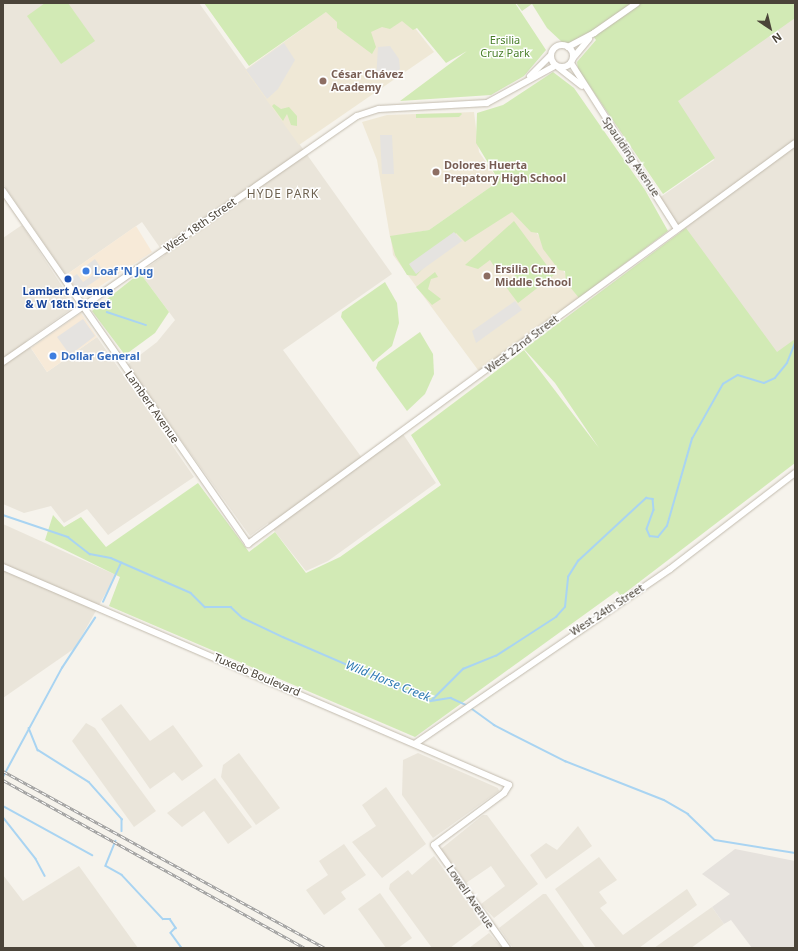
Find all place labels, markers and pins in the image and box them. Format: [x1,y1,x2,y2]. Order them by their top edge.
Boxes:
place label: César Chávez Academy [331,68,403,94]
marker: César Chávez Academy [318,76,328,86]
place label: Dolores Huerta Prepatory High School [444,159,566,185]
marker: Dolores Huerta Prepatory High School [431,167,441,177]
place label: Ersilia Cruz Middle School [495,263,571,289]
place label: Loaf 'N Jug [94,264,153,278]
marker: Loaf 'N Jug [81,266,91,276]
marker: Ersilia Cruz Middle School [482,271,492,281]
marker: Lambert Avenue & W 18th Street [63,274,73,284]
place label: Lambert Avenue & W 18th Street [23,285,113,311]
place label: Dollar General [61,349,140,363]
marker: Dollar General [48,351,58,361]

